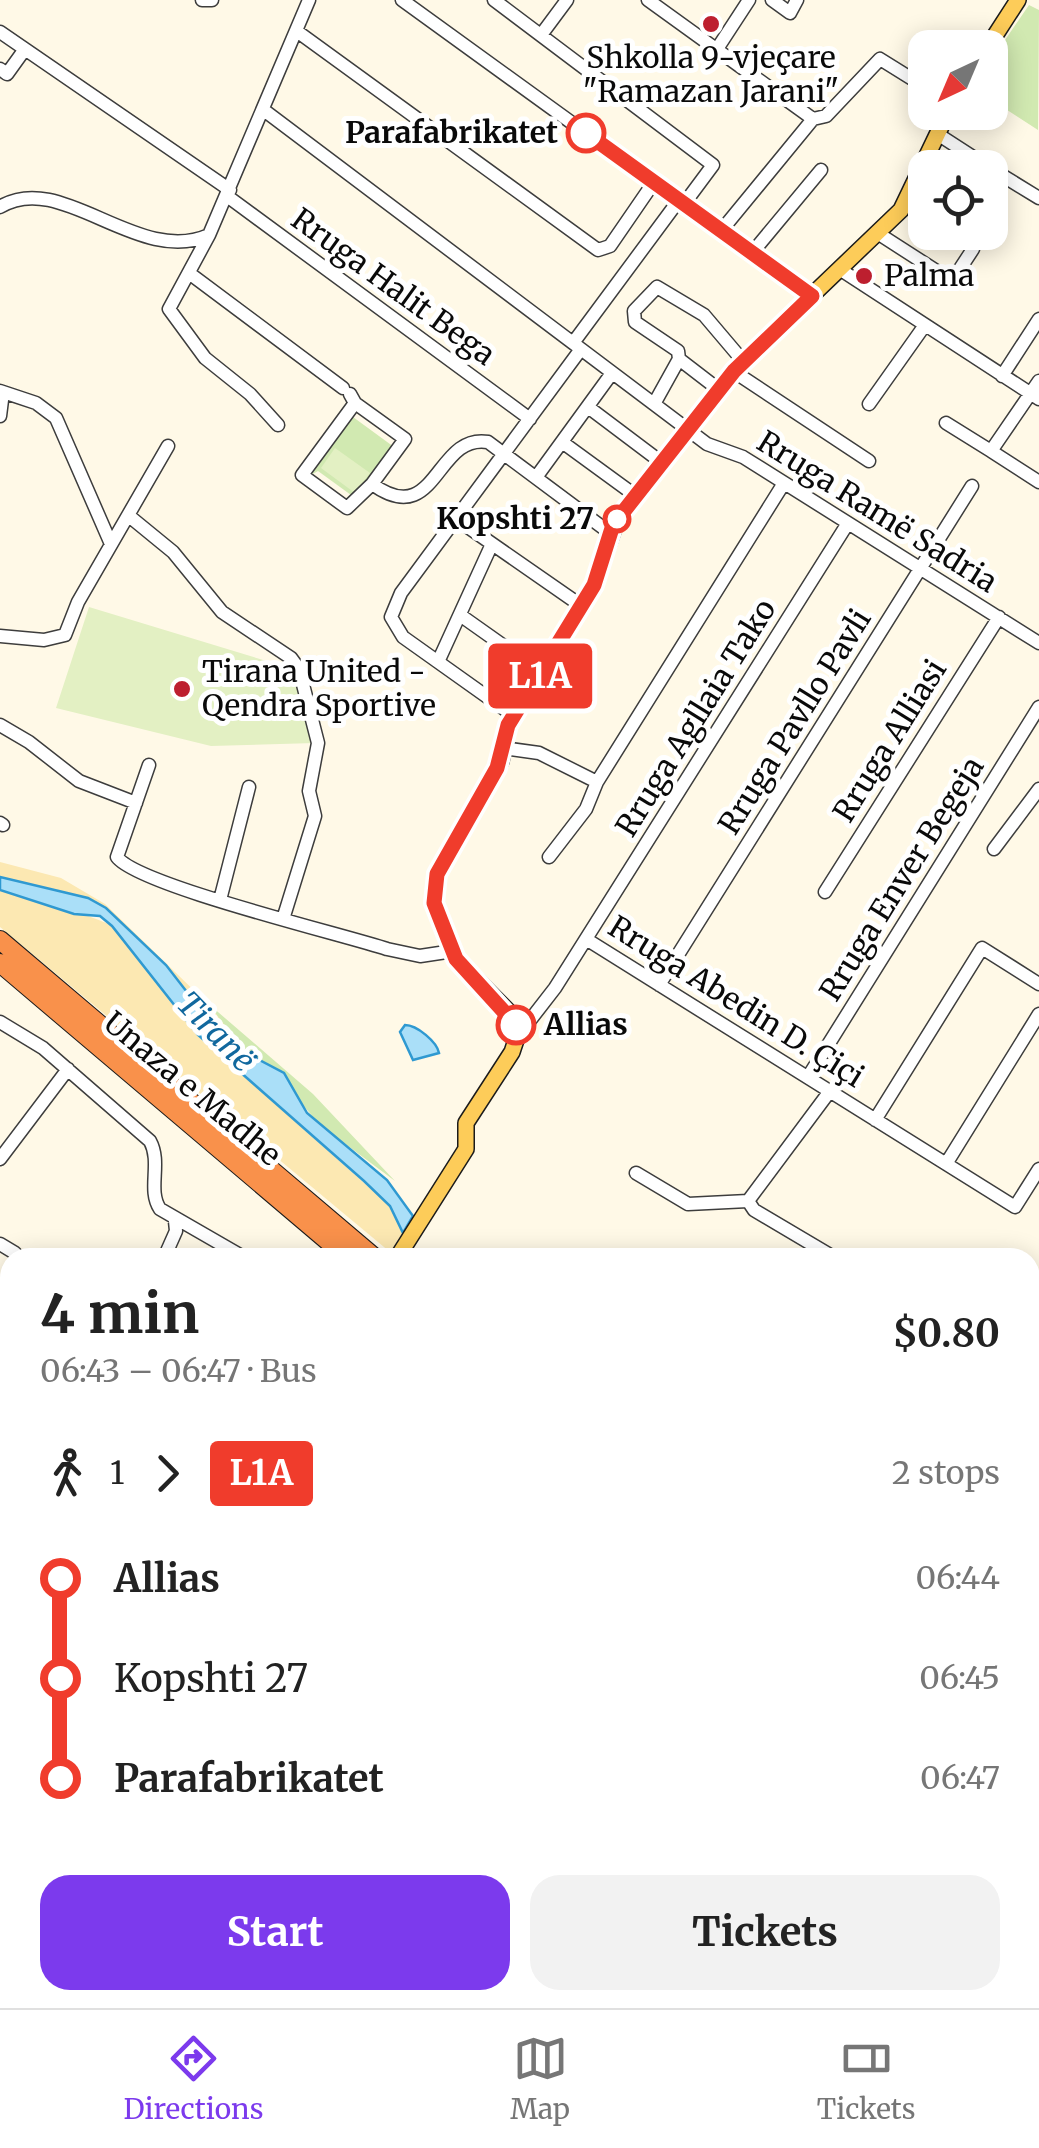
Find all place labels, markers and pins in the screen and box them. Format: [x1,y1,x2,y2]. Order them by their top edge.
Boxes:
marker: Shkolla 9-vjeçare "Ramazan Jarani" [700,13,722,35]
place label: Shkolla 9-vjeçare "Ramazan Jarani" [583,38,839,110]
place label: Parafabrikatet [345,113,558,151]
marker: Parafabrikatet [567,114,605,152]
place label: Palma [884,256,974,294]
marker: Palma [853,265,875,287]
place label: Kopshti 27 [436,499,594,537]
marker: Kopshti 27 [604,506,630,532]
place label: Tirana United - Qendra Sportive [202,652,436,724]
marker: Tirana United - Qendra Sportive [171,678,193,700]
place label: Allias [543,1005,628,1043]
marker: Allias [497,1006,535,1044]

